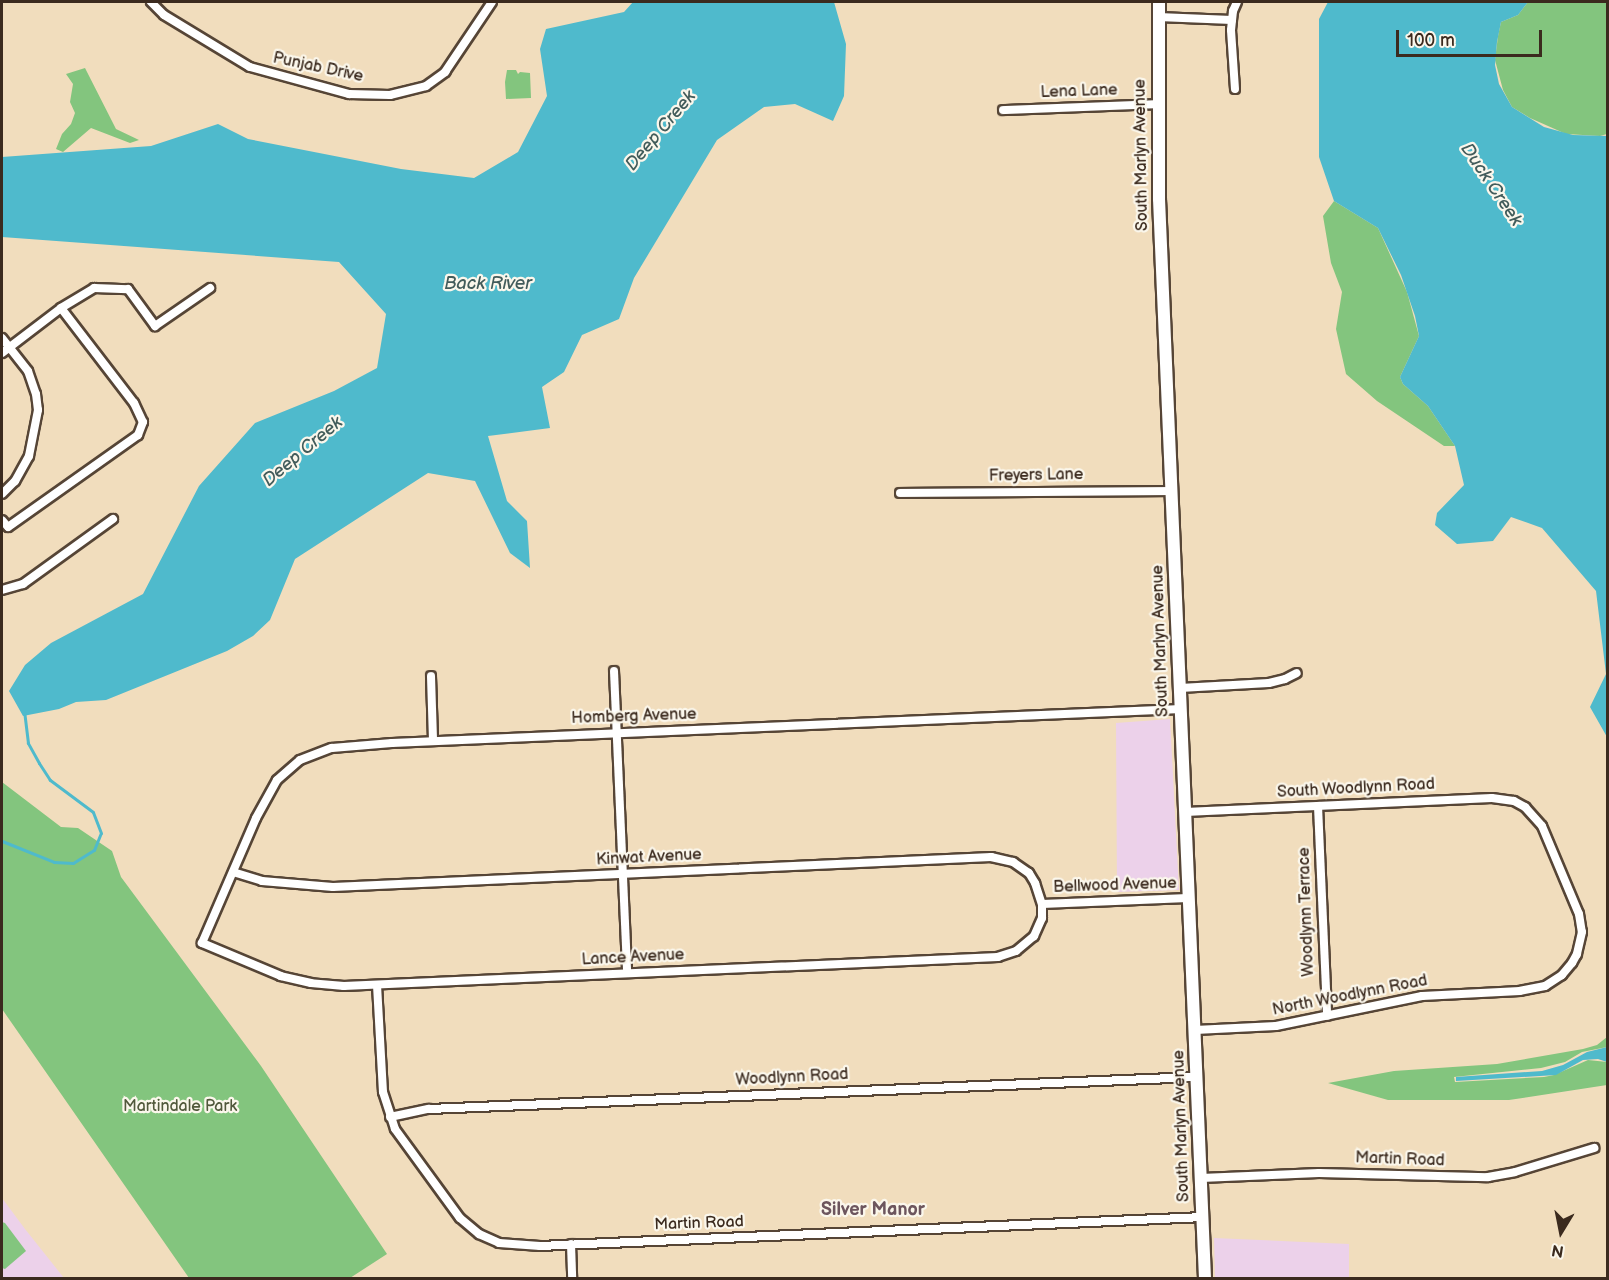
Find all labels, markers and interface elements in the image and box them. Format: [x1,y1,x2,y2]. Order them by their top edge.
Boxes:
scale bar [1399,18,1544,56]
text: 100 m [1407,30,1455,51]
street label: Punjab Drive [271,49,365,87]
street label: South Marlyn Avenue [1131,79,1153,231]
street label: Lena Lane [1040,81,1118,103]
water label: Deep Creek [621,87,701,175]
water label: Duck Creek [1455,139,1527,231]
water label: Back River [444,273,532,295]
water label: Deep Creek [259,412,347,492]
street label: Freyers Lane [989,466,1083,486]
street label: South Marlyn Avenue [1149,565,1173,717]
street label: Homberg Avenue [571,705,697,729]
street label: South Woodlynn Road [1276,775,1436,803]
street label: Kinwat Avenue [596,846,702,870]
street label: Woodlynn Terrace [1295,847,1319,977]
street label: Bellwood Avenue [1053,874,1177,898]
street label: Lance Avenue [581,946,685,970]
street label: North Woodlynn Road [1271,971,1429,1021]
street label: South Marlyn Avenue [1170,1050,1194,1202]
street label: Woodlynn Road [735,1065,849,1091]
park label: Martindale Park [123,1097,237,1117]
street label: Martin Road [1355,1149,1445,1171]
district label: Silver Manor [821,1199,925,1221]
north arrow [1531,1202,1591,1262]
street label: Martin Road [654,1213,744,1235]
text: N [1550,1240,1565,1261]

